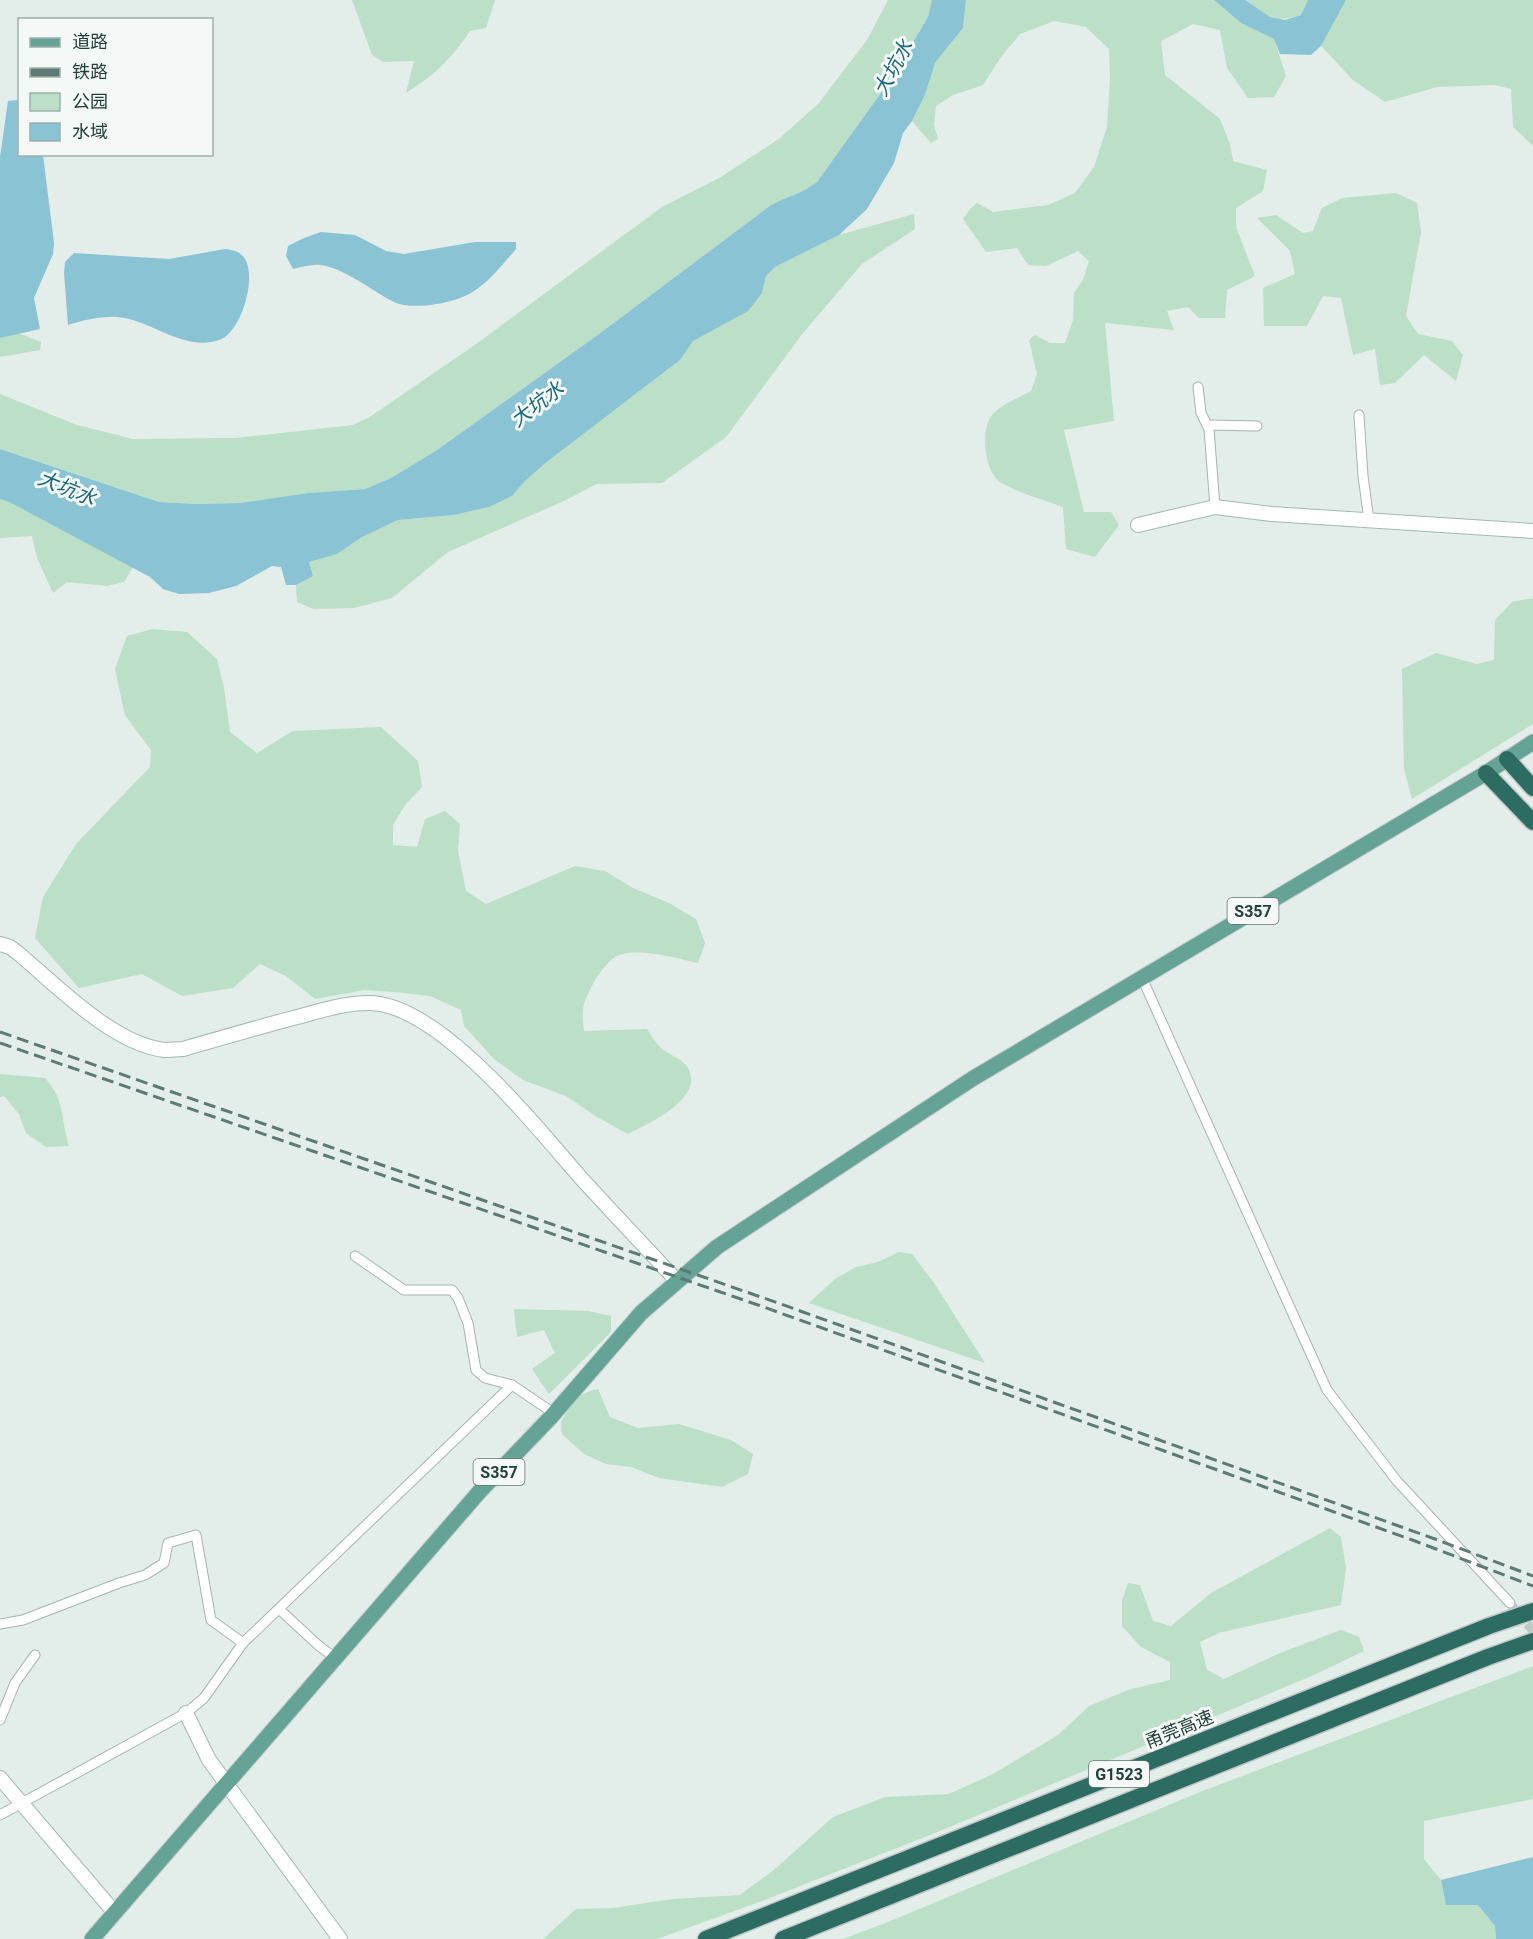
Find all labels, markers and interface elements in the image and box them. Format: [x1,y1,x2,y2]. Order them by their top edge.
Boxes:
legend [18,18,213,156]
text: 道路 [72,31,108,52]
water label: 大坑水 [868,35,918,100]
text: 铁路 [72,61,108,82]
text: 公园 [72,91,108,112]
text: 水域 [72,121,108,142]
water label: 大坑水 [506,376,569,432]
water label: 大坑水 [35,466,100,511]
road number: S357 [1228,898,1278,924]
road number: S357 [474,1459,524,1485]
street label: 甬莞高速 [1142,1706,1216,1752]
road number: G1523 [1089,1761,1149,1787]

